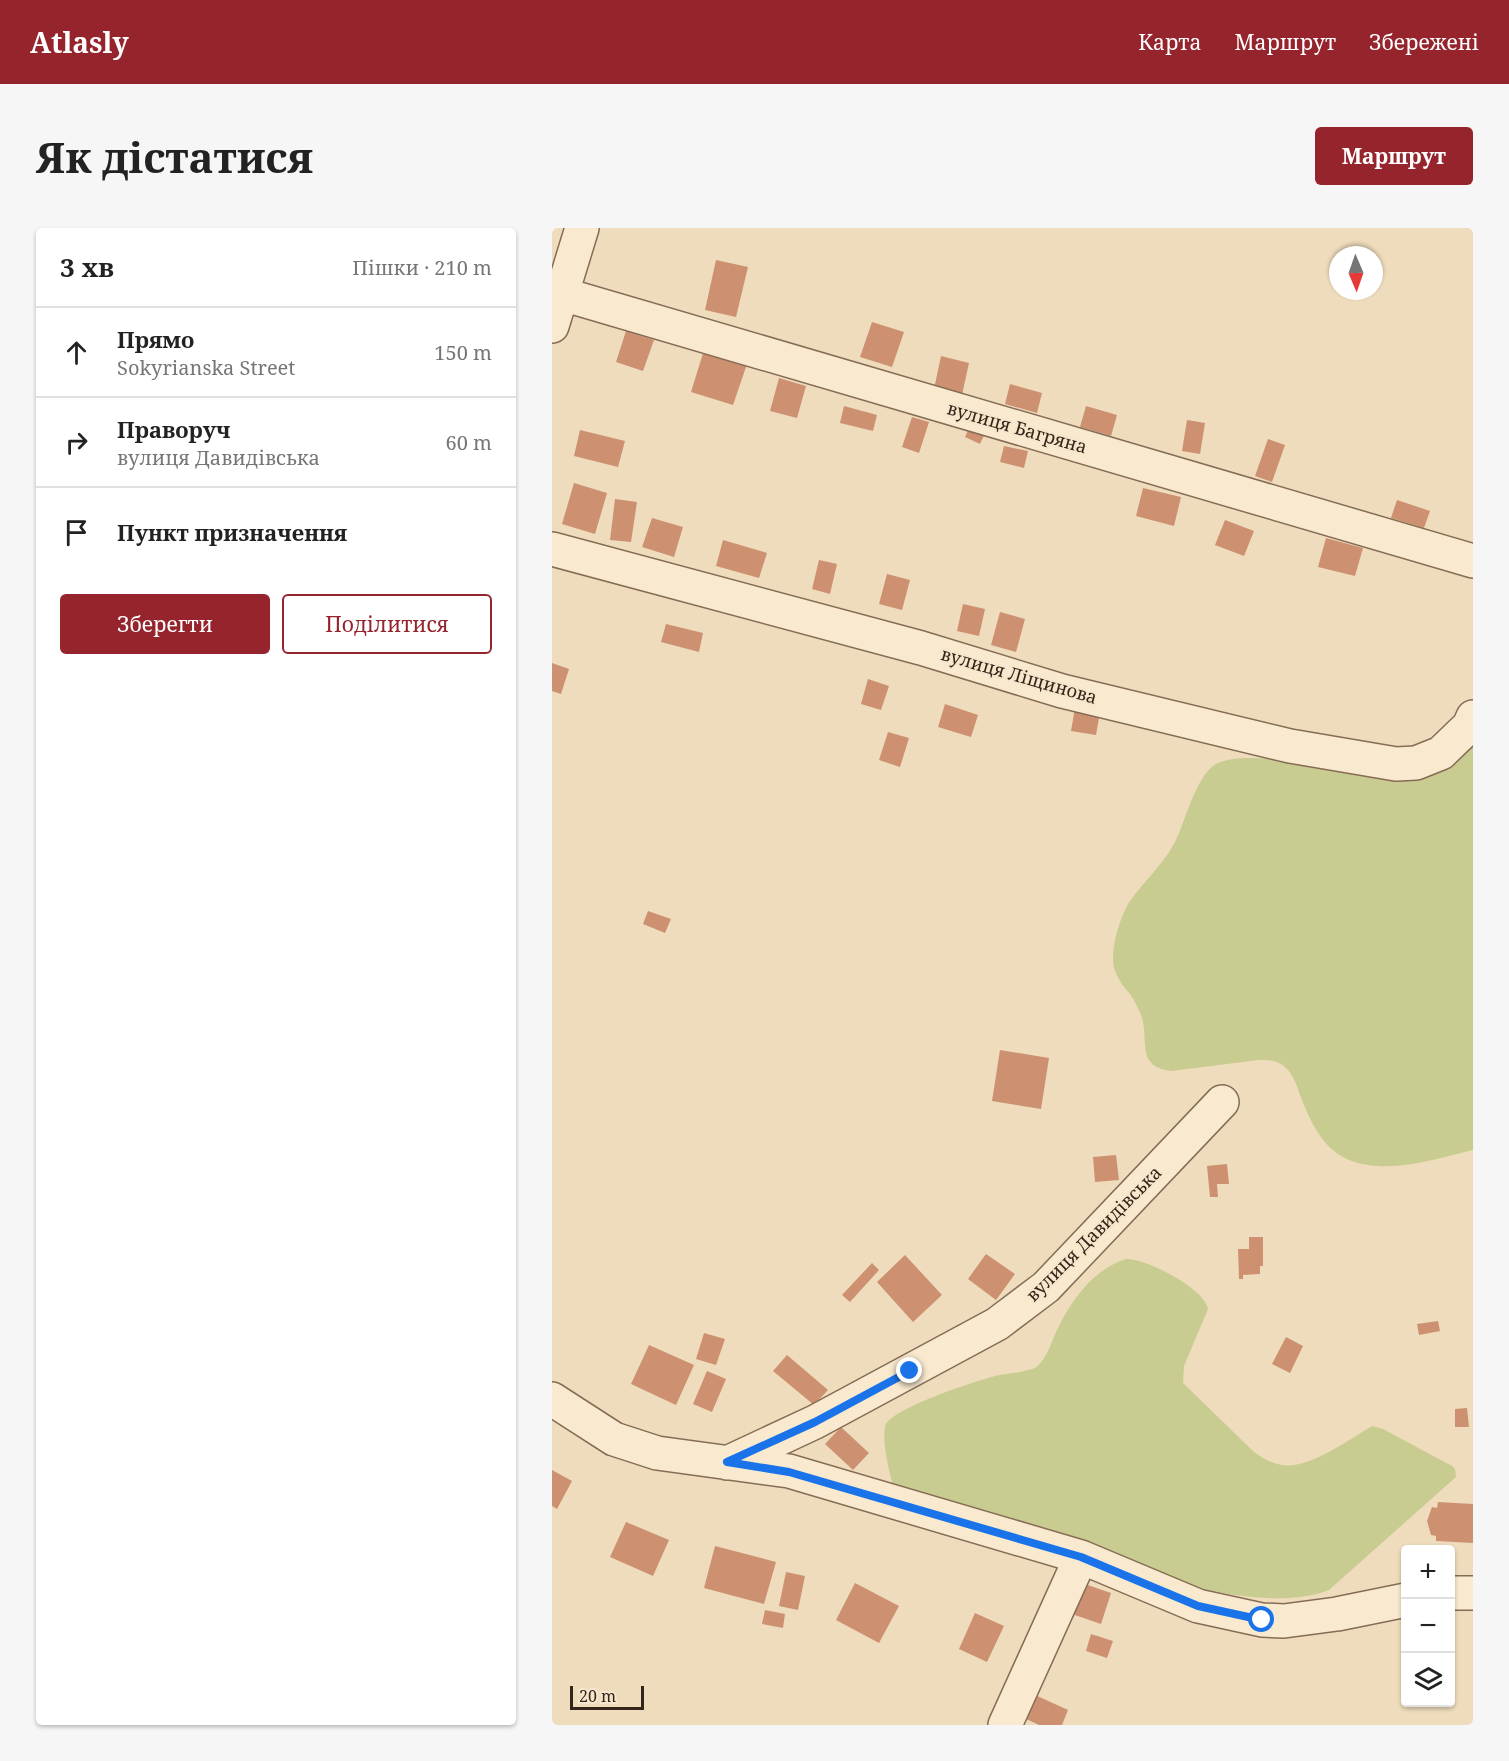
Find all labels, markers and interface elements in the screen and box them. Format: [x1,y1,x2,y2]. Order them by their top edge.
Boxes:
text: Atlasly [30,23,129,61]
text: Карта [1138,28,1201,56]
text: Маршрут [1234,28,1336,56]
text: Збережені [1369,28,1479,56]
button: Маршрут [1315,127,1473,185]
text: Як дістатися [36,128,313,185]
north arrow [1329,246,1383,300]
text: 3 хв [60,249,114,285]
text: Пішки · 210 m [352,254,492,281]
text: Прямо [117,324,194,354]
icon: ahead [60,336,93,369]
text: 150 m [434,339,492,366]
text: Sokyrianska Street [117,354,295,381]
street label: вулиця Багряна [945,396,1090,458]
text: Праворуч [117,414,231,444]
icon: right [60,426,93,459]
text: 60 m [446,429,492,456]
text: вулиця Давидівська [117,444,320,471]
icon: arrive [60,516,93,549]
text: Пункт призначення [117,517,347,547]
button: Зберегти [60,594,270,654]
button: Поділитися [282,594,492,654]
street label: вулиця Ліщинова [938,641,1100,709]
street label: вулиця Давидівська [1020,1160,1166,1306]
route end [896,1357,922,1383]
map controls [1401,1545,1455,1707]
button: + [1401,1545,1455,1599]
button: − [1401,1599,1455,1653]
route start [1248,1606,1274,1632]
button: layers [1401,1653,1455,1707]
scale bar [570,1683,644,1710]
text: 20 m [579,1685,616,1707]

